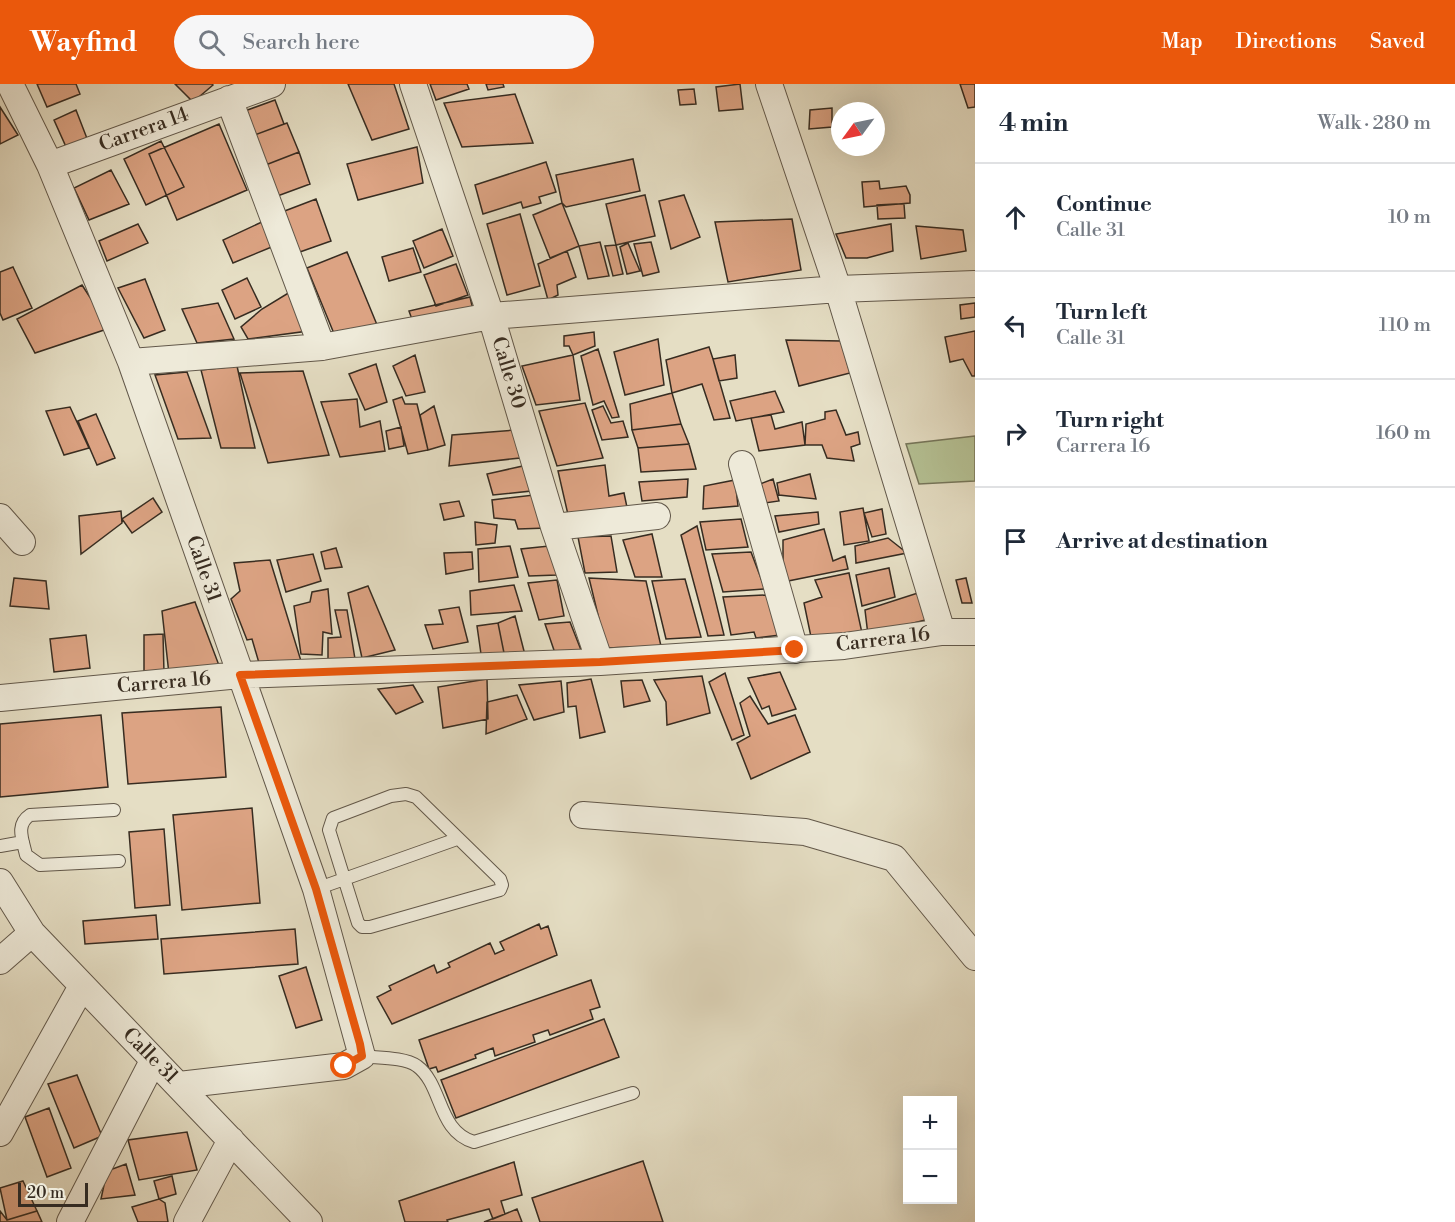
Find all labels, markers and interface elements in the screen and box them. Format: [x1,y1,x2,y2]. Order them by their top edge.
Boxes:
search box [174,15,594,69]
text: Wayfind [30,25,138,60]
icon: search [195,26,228,59]
text: Search here [243,29,360,56]
text: Map [1161,29,1203,55]
text: Directions [1236,29,1337,55]
text: Saved [1370,29,1425,55]
street label: Carrera 14 [96,102,193,158]
north arrow [831,102,885,156]
text: 4 min [999,107,1069,139]
text: Walk · 280 m [1318,111,1431,136]
text: Continue [1056,191,1152,218]
icon: ahead [999,201,1032,234]
text: 10 m [1388,205,1431,230]
text: Calle 31 [1056,218,1125,243]
text: Turn left [1056,299,1147,326]
icon: left [999,309,1032,342]
text: 110 m [1379,313,1431,338]
text: Calle 31 [1056,326,1125,351]
street label: Calle 30 [485,334,531,412]
text: Turn right [1056,407,1164,434]
icon: right [999,417,1032,450]
text: 160 m [1376,421,1431,446]
text: Carrera 16 [1056,434,1150,459]
icon: arrive [999,525,1032,558]
text: Arrive at destination [1056,528,1268,555]
street label: Calle 31 [180,532,226,606]
street label: Carrera 16 [835,622,931,658]
route end [781,636,807,662]
street label: Carrera 16 [116,666,212,700]
street label: Calle 31 [117,1023,184,1090]
route start [330,1052,356,1078]
map controls [903,1096,957,1204]
button: + [903,1096,957,1150]
button: − [903,1150,957,1204]
scale bar [18,1180,88,1208]
text: 20 m [27,1183,64,1203]

